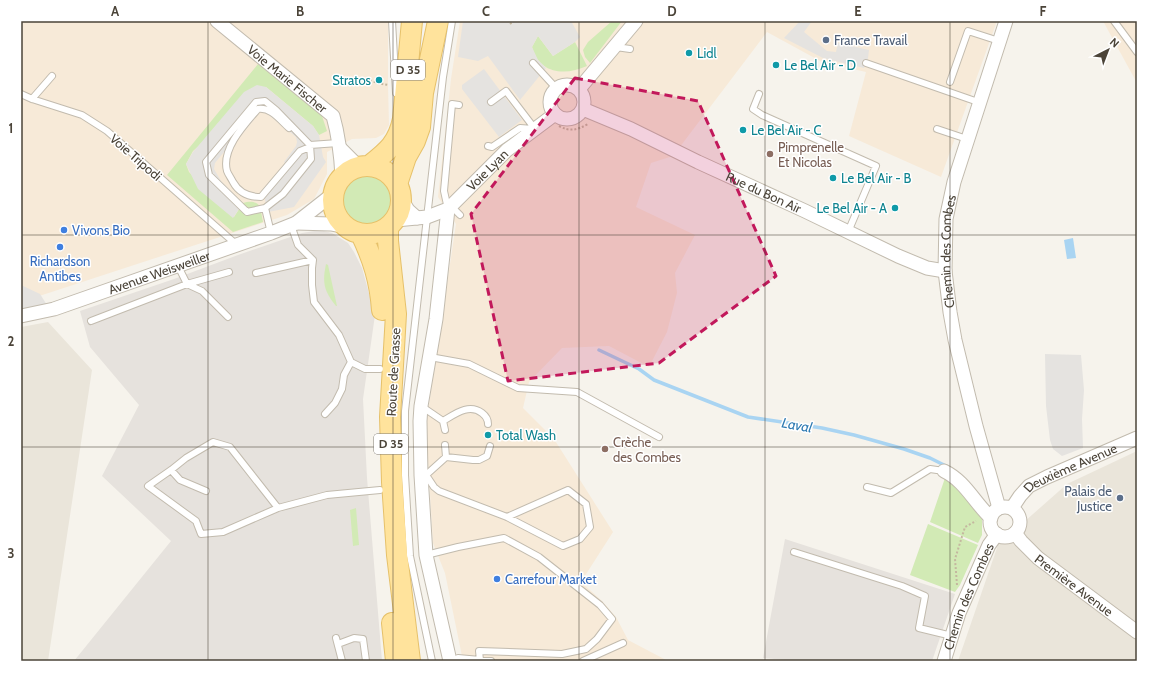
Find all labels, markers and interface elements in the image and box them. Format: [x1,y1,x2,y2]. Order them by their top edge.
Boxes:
text: A [111,3,120,19]
text: B [296,3,304,19]
text: C [482,3,490,19]
text: D [667,3,677,19]
text: E [854,3,862,19]
text: F [1040,3,1047,19]
north arrow [1088,30,1128,70]
place label: France Travail [834,32,907,48]
marker: France Travail [821,35,831,45]
text: N [1107,35,1122,50]
street label: Voie Marie Fischer [244,41,331,117]
place label: Lidl [697,45,717,61]
marker: Lidl [684,48,694,58]
place label: Le Bel Air - D [784,57,856,73]
road number: D 35 [391,60,425,80]
marker: Le Bel Air - D [771,60,781,70]
place label: Stratos [332,72,372,88]
marker: Stratos [374,75,384,85]
text: 1 [9,120,13,136]
place label: Le Bel Air - C [751,122,822,138]
marker: Le Bel Air - C [738,125,748,135]
street label: Voie Tripodi [107,130,165,184]
place label: Pimprenelle Et Nicolas [778,139,844,170]
street label: Voie Lyan [463,146,511,194]
marker: Pimprenelle Et Nicolas [765,149,775,159]
street label: Rue du Bon Air [724,168,805,217]
place label: Le Bel Air - B [841,170,912,186]
marker: Le Bel Air - B [828,173,838,183]
street label: Chemin des Combes [937,193,959,309]
place label: Le Bel Air - A [816,200,887,216]
marker: Le Bel Air - A [890,203,900,213]
place label: Vivons Bio [72,222,130,238]
marker: Vivons Bio [59,225,69,235]
marker: Richardson Antibes [55,242,65,252]
street label: Avenue Weisweiller [106,247,213,297]
place label: Richardson Antibes [30,253,90,284]
street label: Route de Grasse [383,327,403,417]
text: 2 [8,333,15,349]
water label: Laval [780,413,814,437]
place label: Total Wash [496,427,556,443]
marker: Total Wash [483,430,493,440]
road number: D 35 [374,434,408,454]
place label: Crèche des Combes [613,434,681,465]
street label: Deuxième Avenue [1020,440,1120,495]
marker: Crèche des Combes [600,444,610,454]
place label: Palais de Justice [1064,483,1112,514]
marker: Palais de Justice [1115,493,1125,503]
street label: Chemin des Combes [940,540,997,652]
text: 3 [7,545,15,561]
street label: Première Avenue [1032,550,1117,620]
place label: Carrefour Market [505,571,597,587]
marker: Carrefour Market [492,574,502,584]

